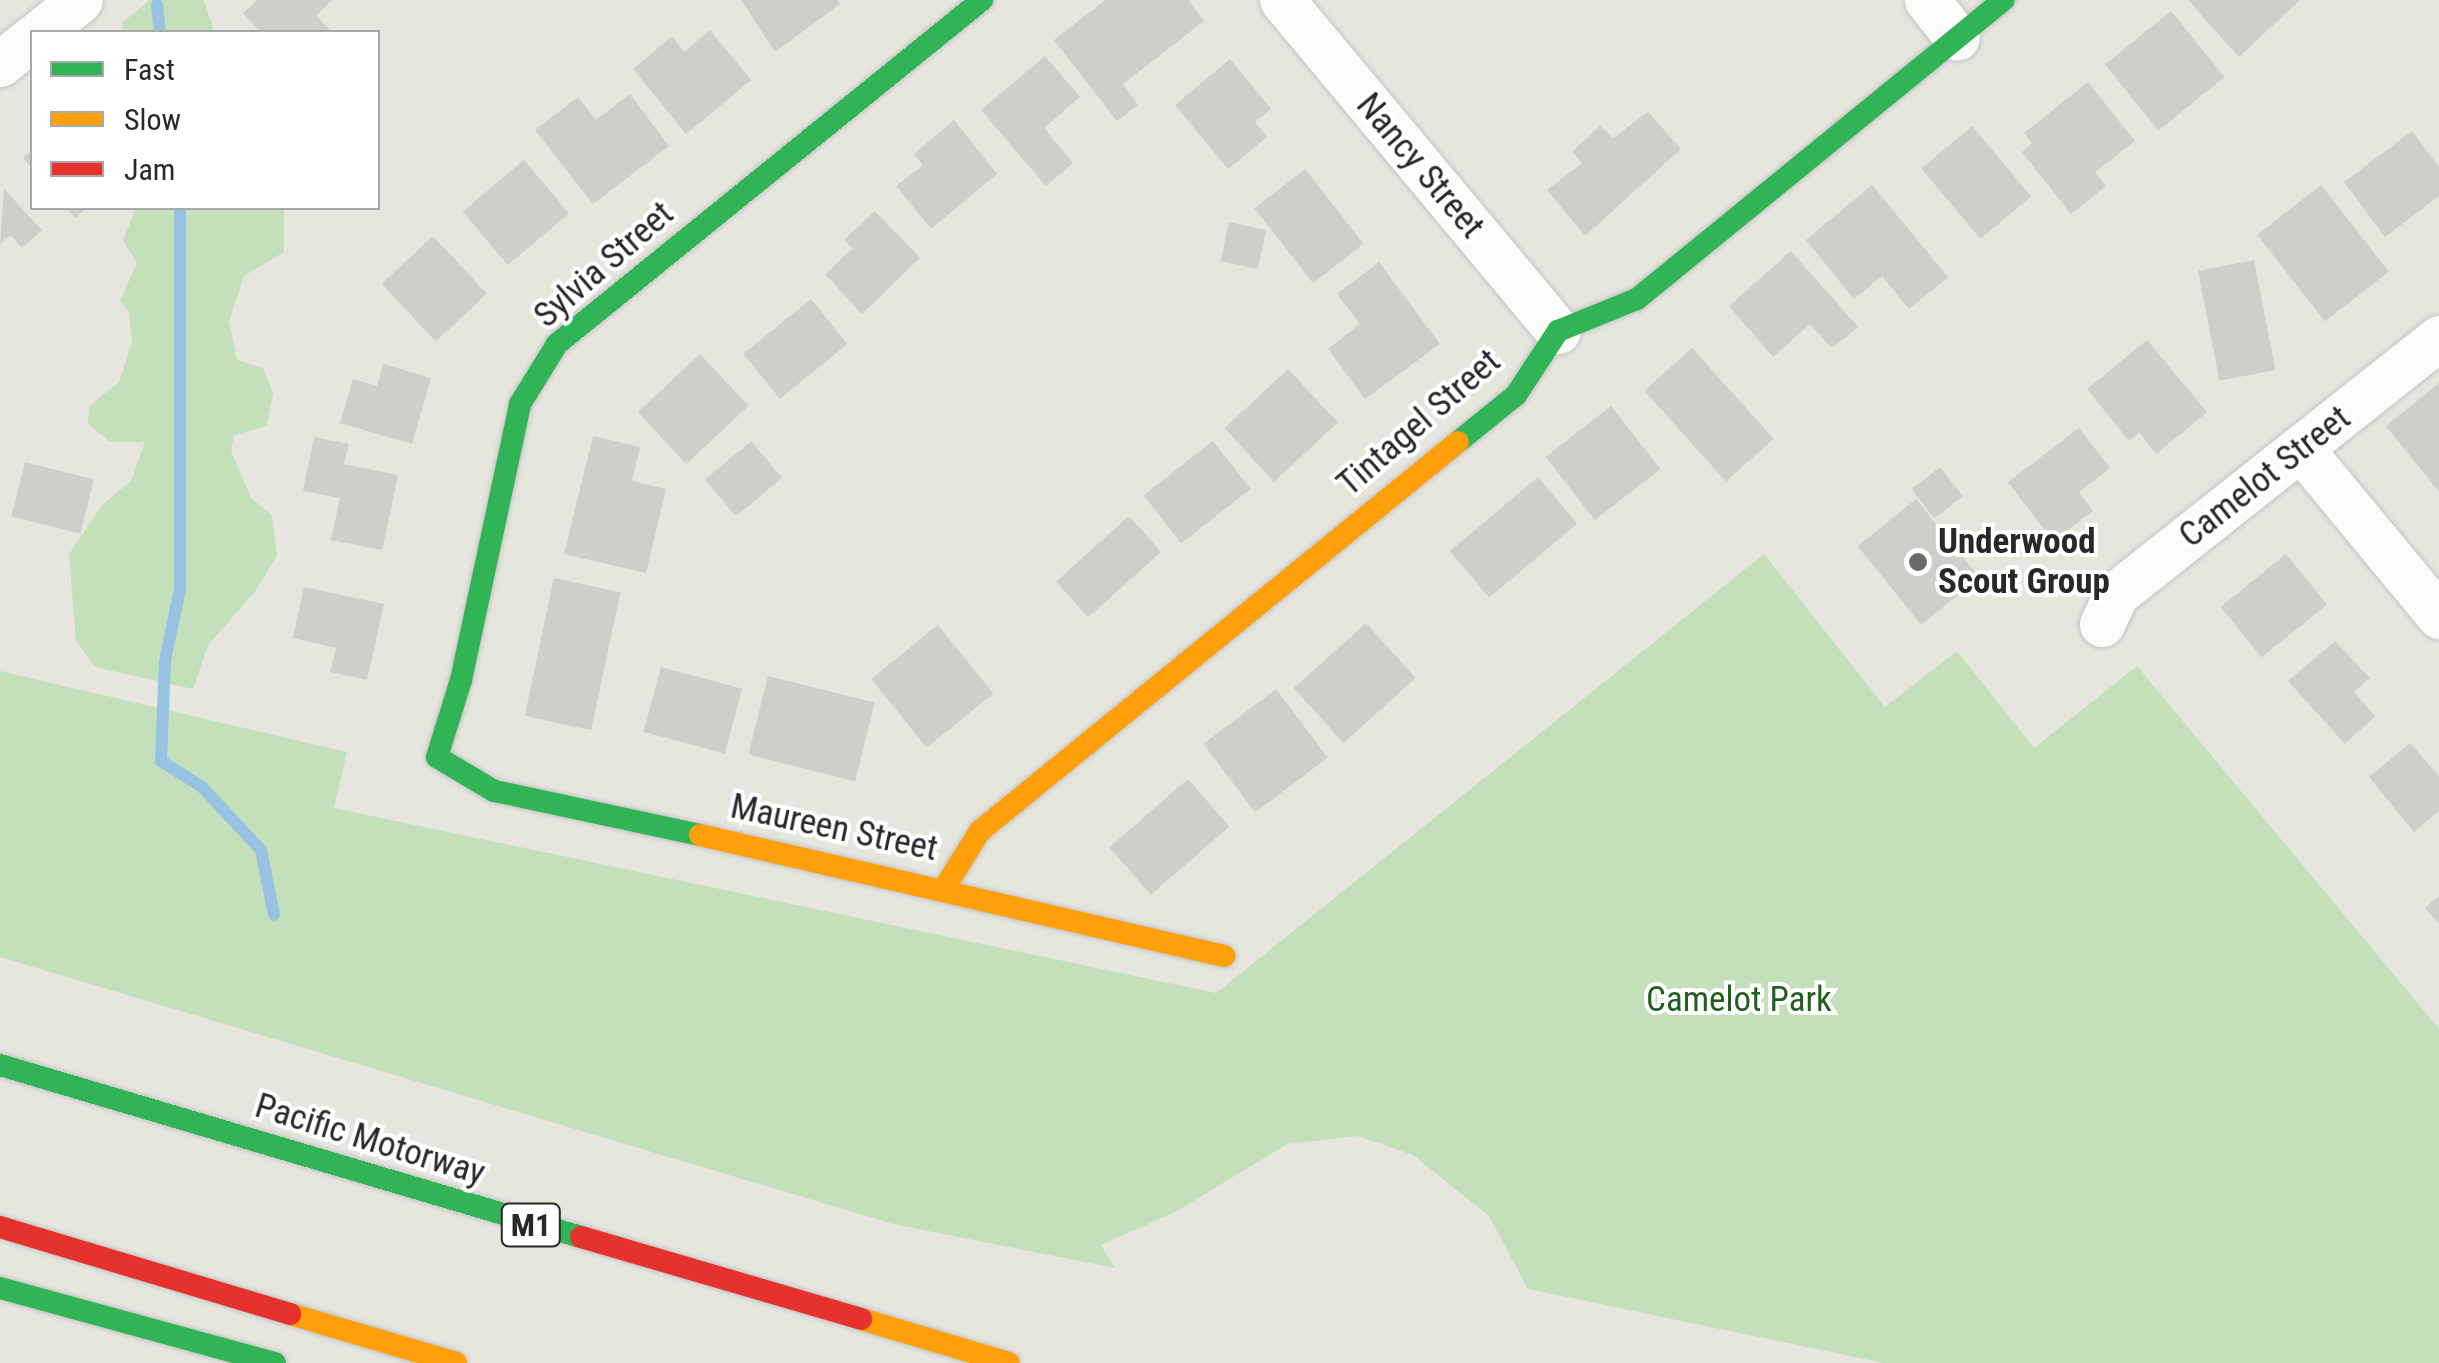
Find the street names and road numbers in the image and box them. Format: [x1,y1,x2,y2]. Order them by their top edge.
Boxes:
street label: Nancy Street [1347,85,1493,247]
street label: Sylvia Street [526,193,682,337]
street label: Tintagel Street [1329,341,1509,505]
street label: Camelot Street [2171,397,2359,557]
street label: Maureen Street [727,786,941,870]
street label: Pacific Motorway [250,1085,490,1195]
road number: M1 [498,1198,564,1252]

